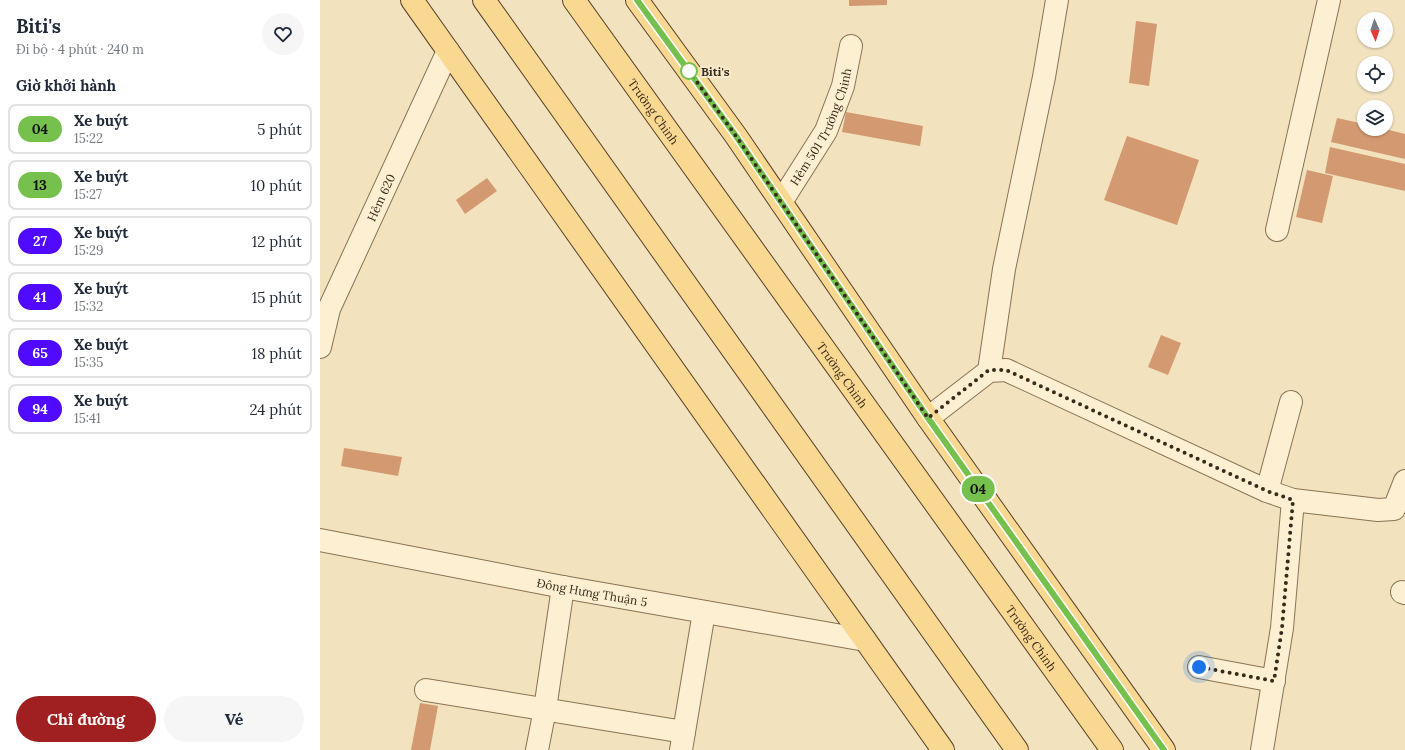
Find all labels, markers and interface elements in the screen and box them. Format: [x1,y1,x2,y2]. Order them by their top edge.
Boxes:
north arrow [1357,12,1393,48]
map controls [1357,12,1393,136]
button: heart [262,13,304,55]
text: Biti's [16,14,61,38]
text: Đi bộ · 4 phút · 240 m [16,41,144,58]
button: locate [1357,56,1393,92]
marker: Biti's [680,62,698,80]
place label: Biti's [701,64,730,79]
street label: Hẻm 501 Trường Chinh [786,67,854,188]
street label: Trường Chinh [625,75,683,147]
text: Giờ khởi hành [16,76,116,95]
button: layers [1357,100,1393,136]
text: Xe buýt [74,111,128,130]
text: 04 [32,120,48,138]
text: 5 phút [257,120,302,139]
text: 15:22 [74,130,103,147]
text: Xe buýt [74,167,128,186]
street label: Hẻm 620 [363,171,398,223]
text: 13 [33,176,47,194]
text: 10 phút [251,176,302,195]
text: 15:27 [74,186,102,203]
text: Xe buýt [74,223,128,242]
text: 27 [33,232,47,250]
text: 12 phút [252,232,302,251]
text: 15:29 [74,242,104,259]
text: Xe buýt [74,279,128,298]
text: 41 [33,288,47,306]
text: 15 phút [252,288,302,307]
text: 15:32 [74,298,103,315]
text: Xe buýt [74,335,128,354]
street label: Trường Chinh [814,339,871,410]
text: 65 [32,344,48,362]
text: 18 phút [251,344,302,363]
text: 15:35 [74,354,103,371]
text: Xe buýt [74,391,128,410]
text: 94 [32,400,48,418]
text: 24 phút [249,400,302,419]
text: 15:41 [74,410,101,427]
line badge: 04 [960,476,996,502]
text: 04 [970,480,986,498]
street label: Đông Hưng Thuận 5 [536,575,648,609]
street label: Trường Chinh [1003,602,1060,674]
your location [1189,657,1209,677]
button: Chỉ đường [16,696,156,742]
button: Vé [164,696,304,742]

